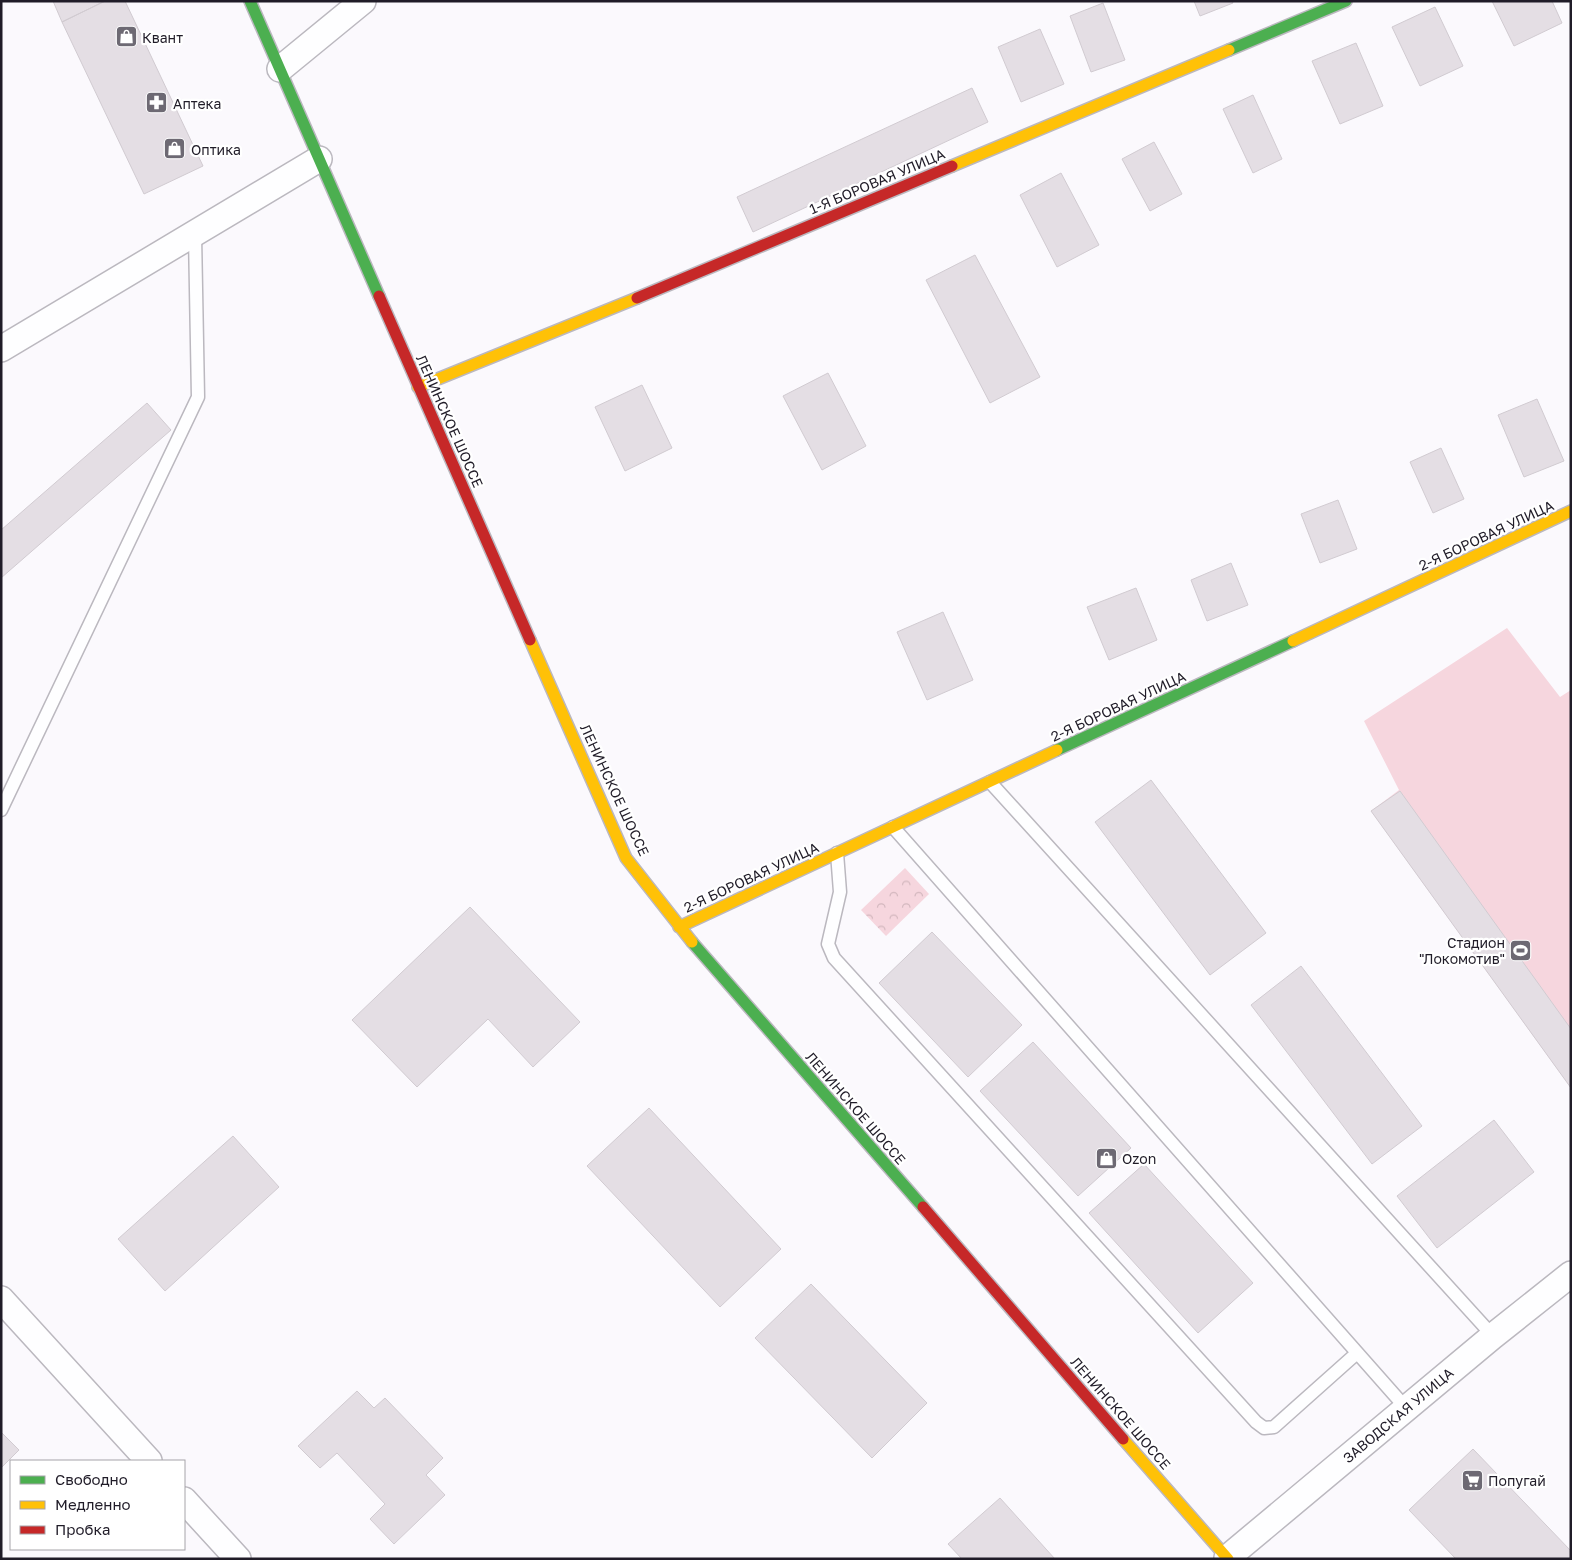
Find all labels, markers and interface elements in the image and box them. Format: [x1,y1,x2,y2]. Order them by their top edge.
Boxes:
shop icon: Квант [114,25,138,49]
place label: Квант [142,29,183,46]
pharmacy icon: Аптека [145,91,169,115]
place label: Аптека [173,95,221,112]
shop icon: Оптика [163,137,187,161]
place label: Оптика [191,141,241,158]
street label: 1-Я БОРОВАЯ УЛИЦА [807,144,948,217]
street label: ЛЕНИНСКОЕ ШОССЕ [413,352,487,490]
street label: 2-Я БОРОВАЯ УЛИЦА [1416,496,1557,574]
street label: 2-Я БОРОВАЯ УЛИЦА [1048,667,1189,745]
street label: ЛЕНИНСКОЕ ШОССЕ [577,721,653,859]
street label: 2-Я БОРОВАЯ УЛИЦА [681,838,822,916]
place label: Стадион "Локомотив" [1419,934,1505,967]
sports icon: Стадион "Локомотив" [1509,938,1533,962]
street label: ЛЕНИНСКОЕ ШОССЕ [803,1048,909,1168]
shop icon: Ozon [1094,1146,1118,1170]
place label: Ozon [1122,1150,1156,1167]
street label: ЛЕНИНСКОЕ ШОССЕ [1068,1353,1174,1473]
street label: ЗАВОДСКАЯ УЛИЦА [1339,1363,1457,1466]
legend [10,1460,185,1550]
supermarket icon: Попугай [1460,1468,1484,1492]
text: Свободно [55,1470,128,1488]
place label: Попугай [1488,1472,1546,1489]
text: Медленно [55,1495,131,1513]
text: Пробка [55,1520,110,1538]

